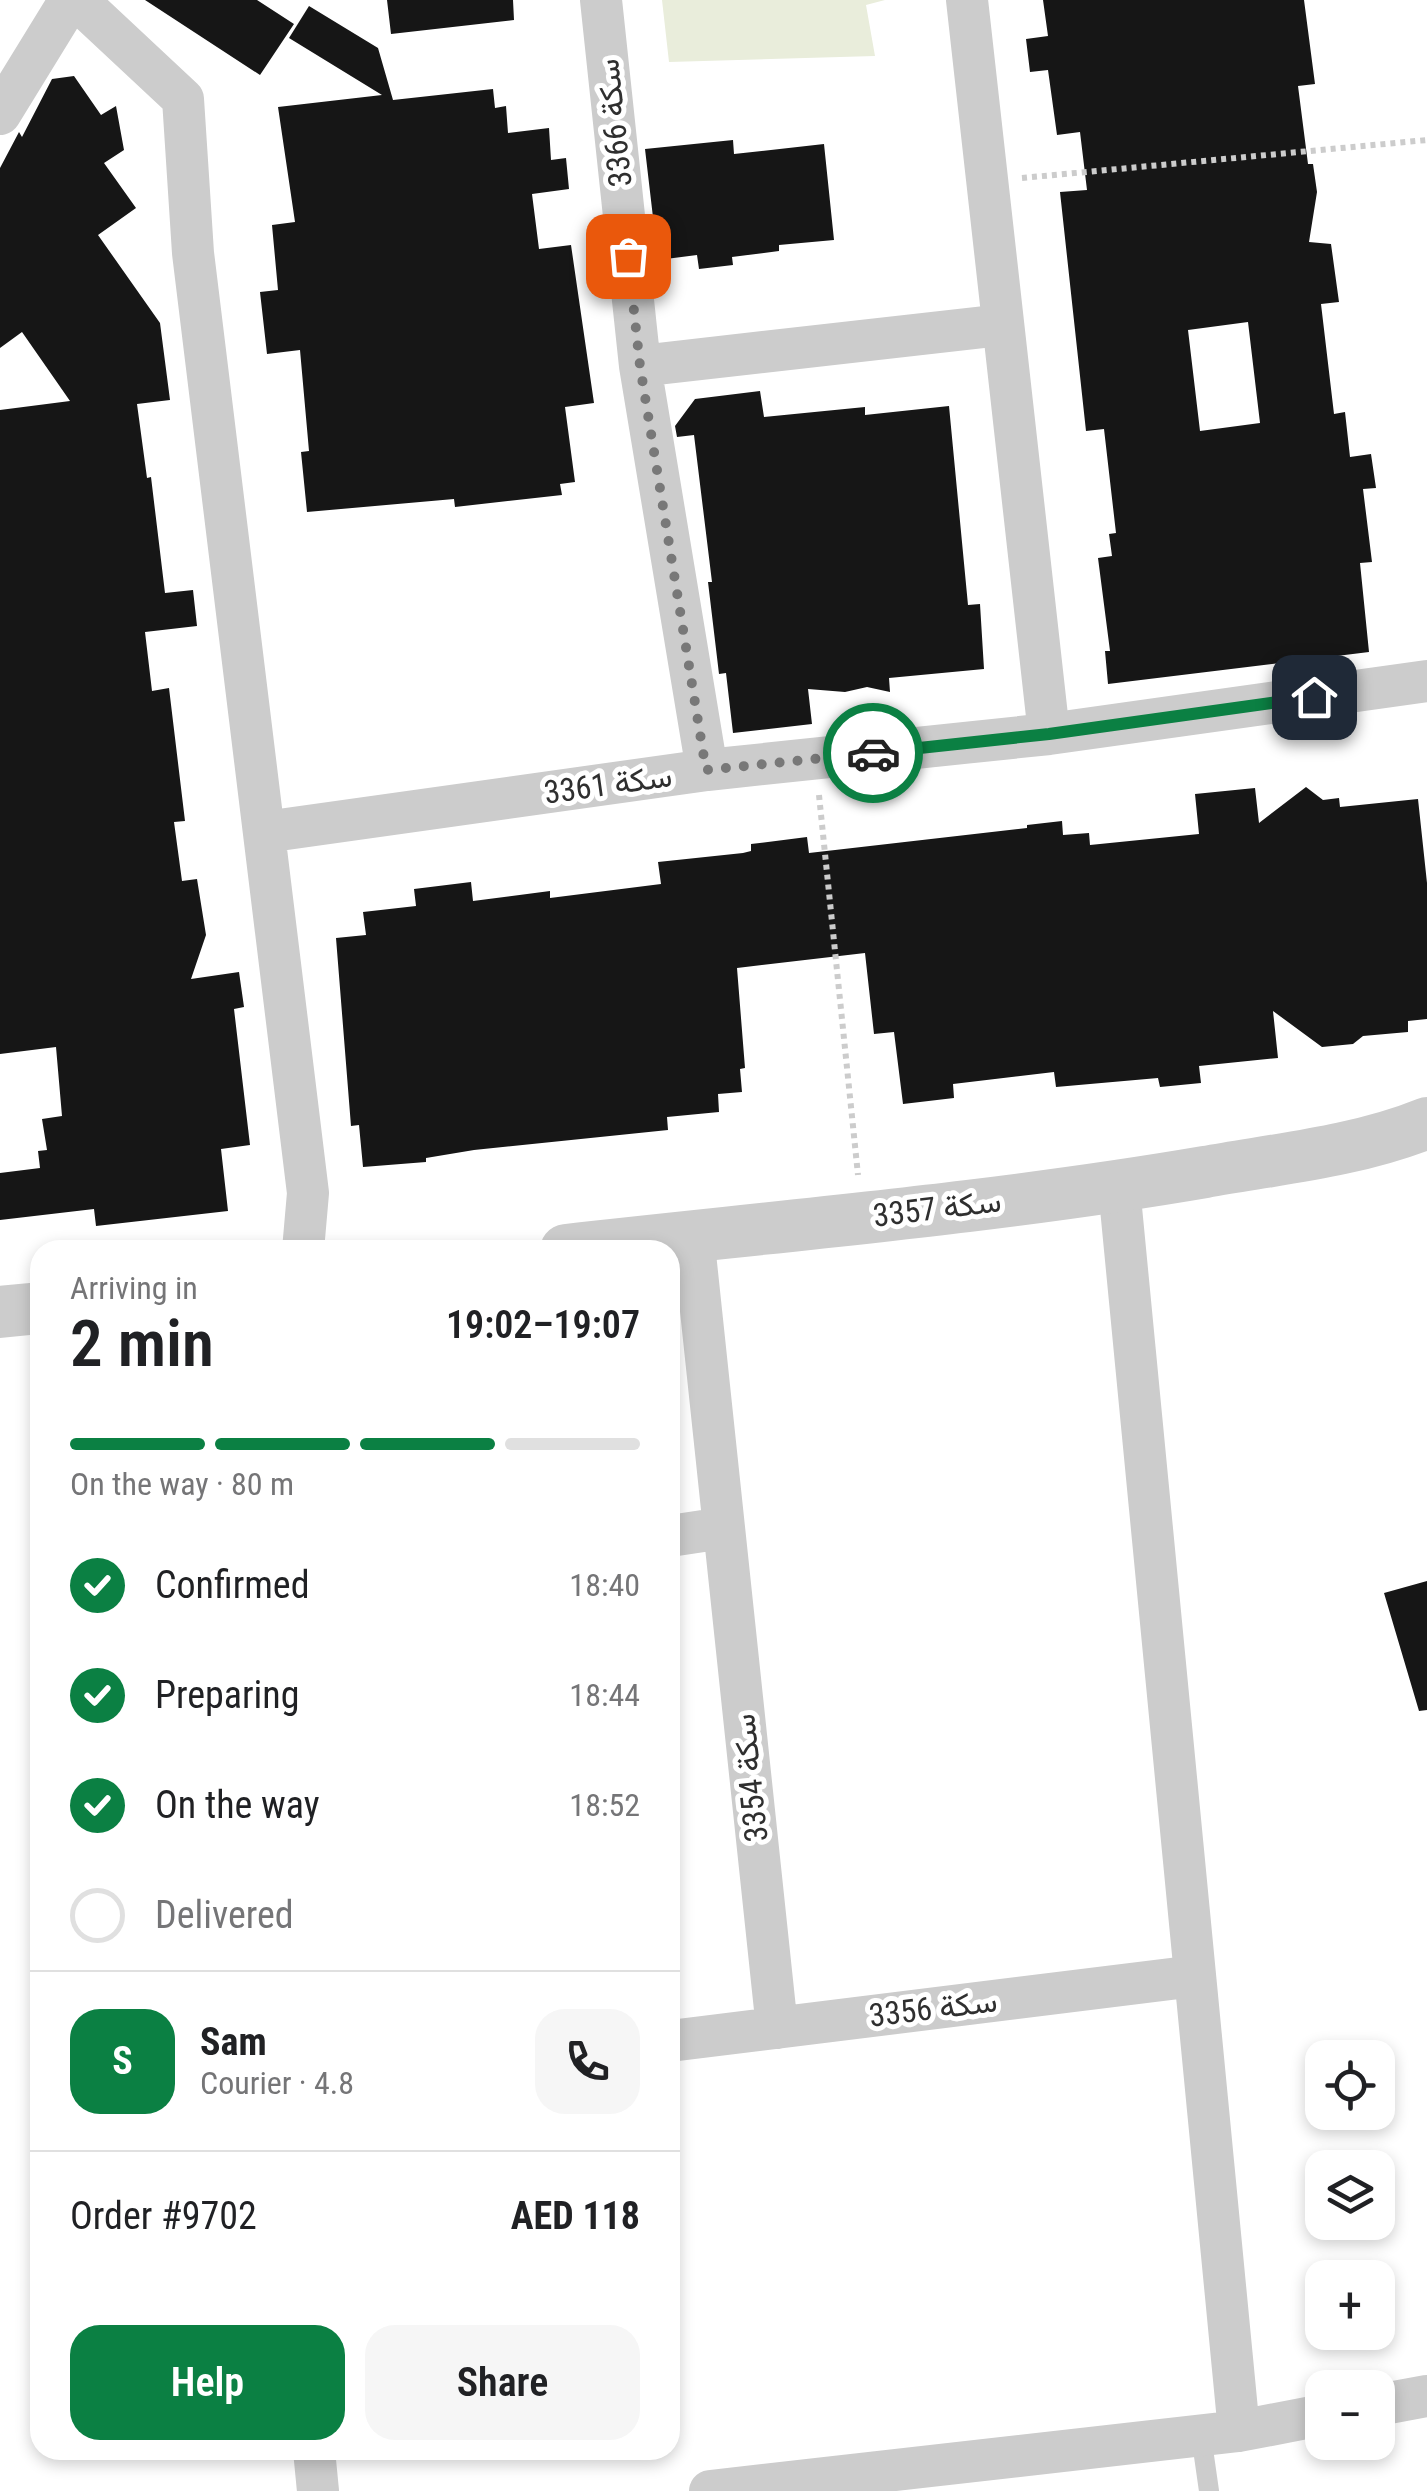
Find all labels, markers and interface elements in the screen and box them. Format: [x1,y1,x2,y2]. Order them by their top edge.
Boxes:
street label: سكة 3366 [588,57,640,189]
pin [586,214,671,299]
icon: bag [601,229,656,284]
pin [1272,655,1357,740]
icon: home [1287,670,1342,725]
courier [823,703,923,803]
icon: car [846,726,901,781]
street label: سكة 3361 [542,756,674,812]
street label: سكة 3357 [871,1181,1003,1235]
text: Arriving in [70,1269,198,1307]
text: 19:02–19:07 [446,1303,640,1347]
text: 2 min [70,1306,214,1382]
text: On the way · 80 m [70,1465,294,1503]
icon: check [70,1558,125,1613]
text: Confirmed [155,1563,310,1607]
text: 18:40 [569,1566,640,1604]
icon: check [70,1668,125,1723]
text: Preparing [155,1673,300,1717]
text: 18:44 [569,1676,640,1714]
street label: سكة 3354 [724,1712,776,1844]
icon: check [70,1778,125,1833]
text: On the way [155,1783,320,1827]
text: 18:52 [569,1786,640,1824]
text: Delivered [155,1893,294,1937]
street label: سكة 3356 [867,1981,999,2035]
button: phone [535,2009,640,2114]
text: Sam [200,2020,267,2064]
text: S [112,2039,133,2083]
map controls [1305,2040,1395,2460]
button: locate [1305,2040,1395,2130]
text: Courier · 4.8 [200,2064,354,2102]
button: layers [1305,2150,1395,2240]
text: Order #9702 [70,2194,257,2238]
text: AED 118 [511,2194,640,2238]
button: + [1305,2260,1395,2350]
button: Help [70,2325,345,2440]
button: Share [365,2325,640,2440]
button: − [1305,2370,1395,2460]

